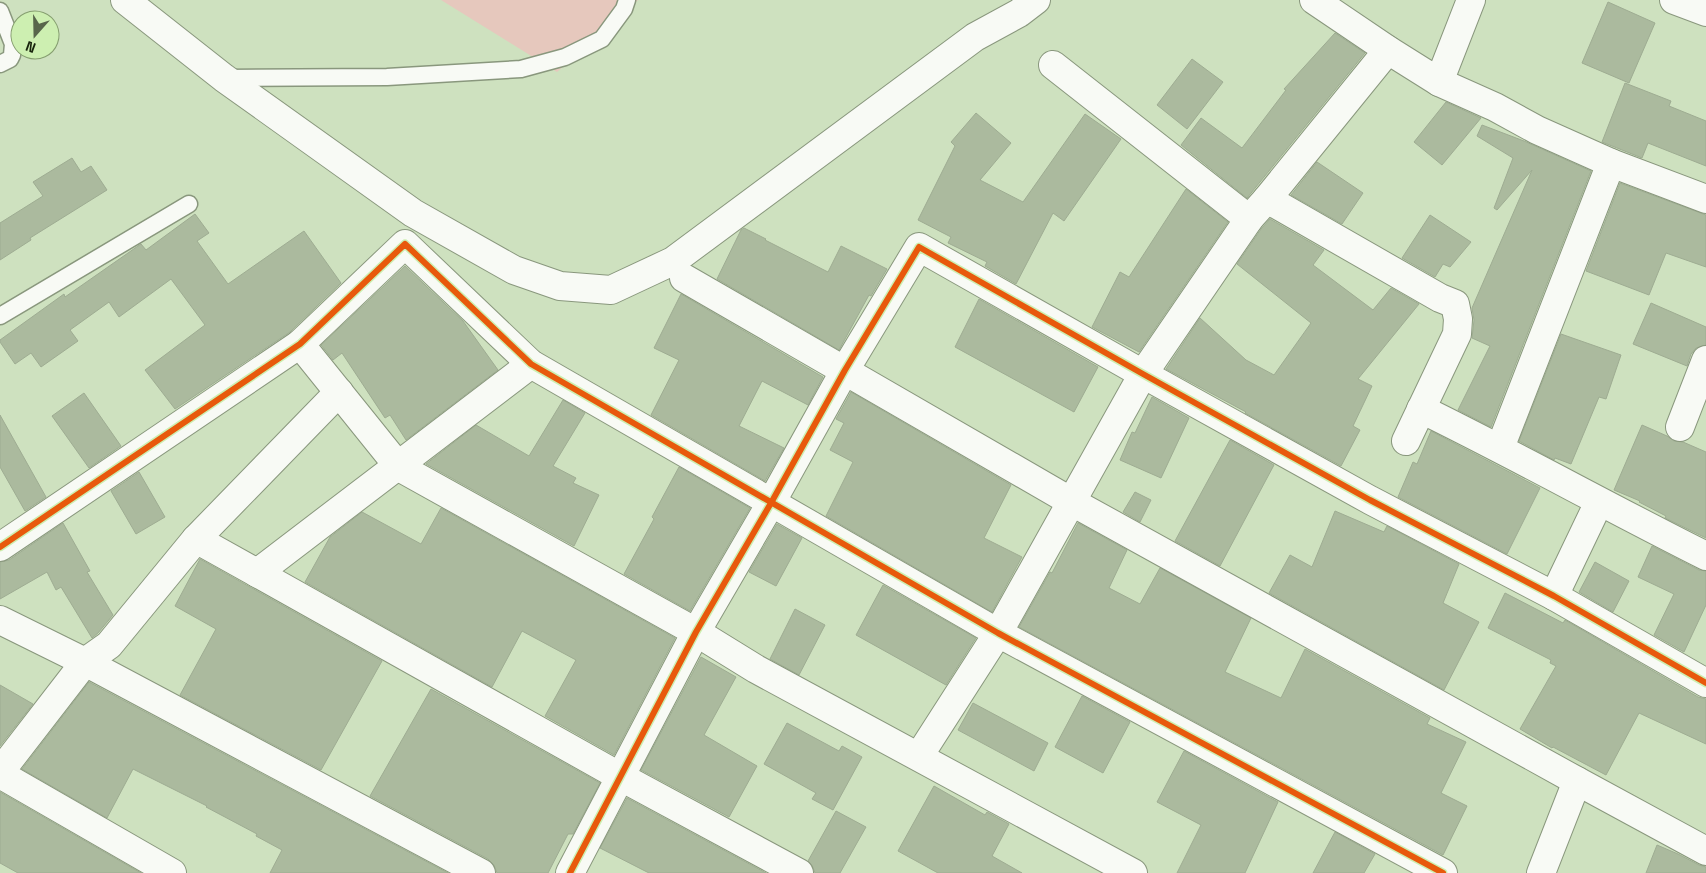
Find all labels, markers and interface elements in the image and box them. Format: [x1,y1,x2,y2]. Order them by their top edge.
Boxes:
north arrow [10,10,60,60]
text: N [23,37,38,57]

